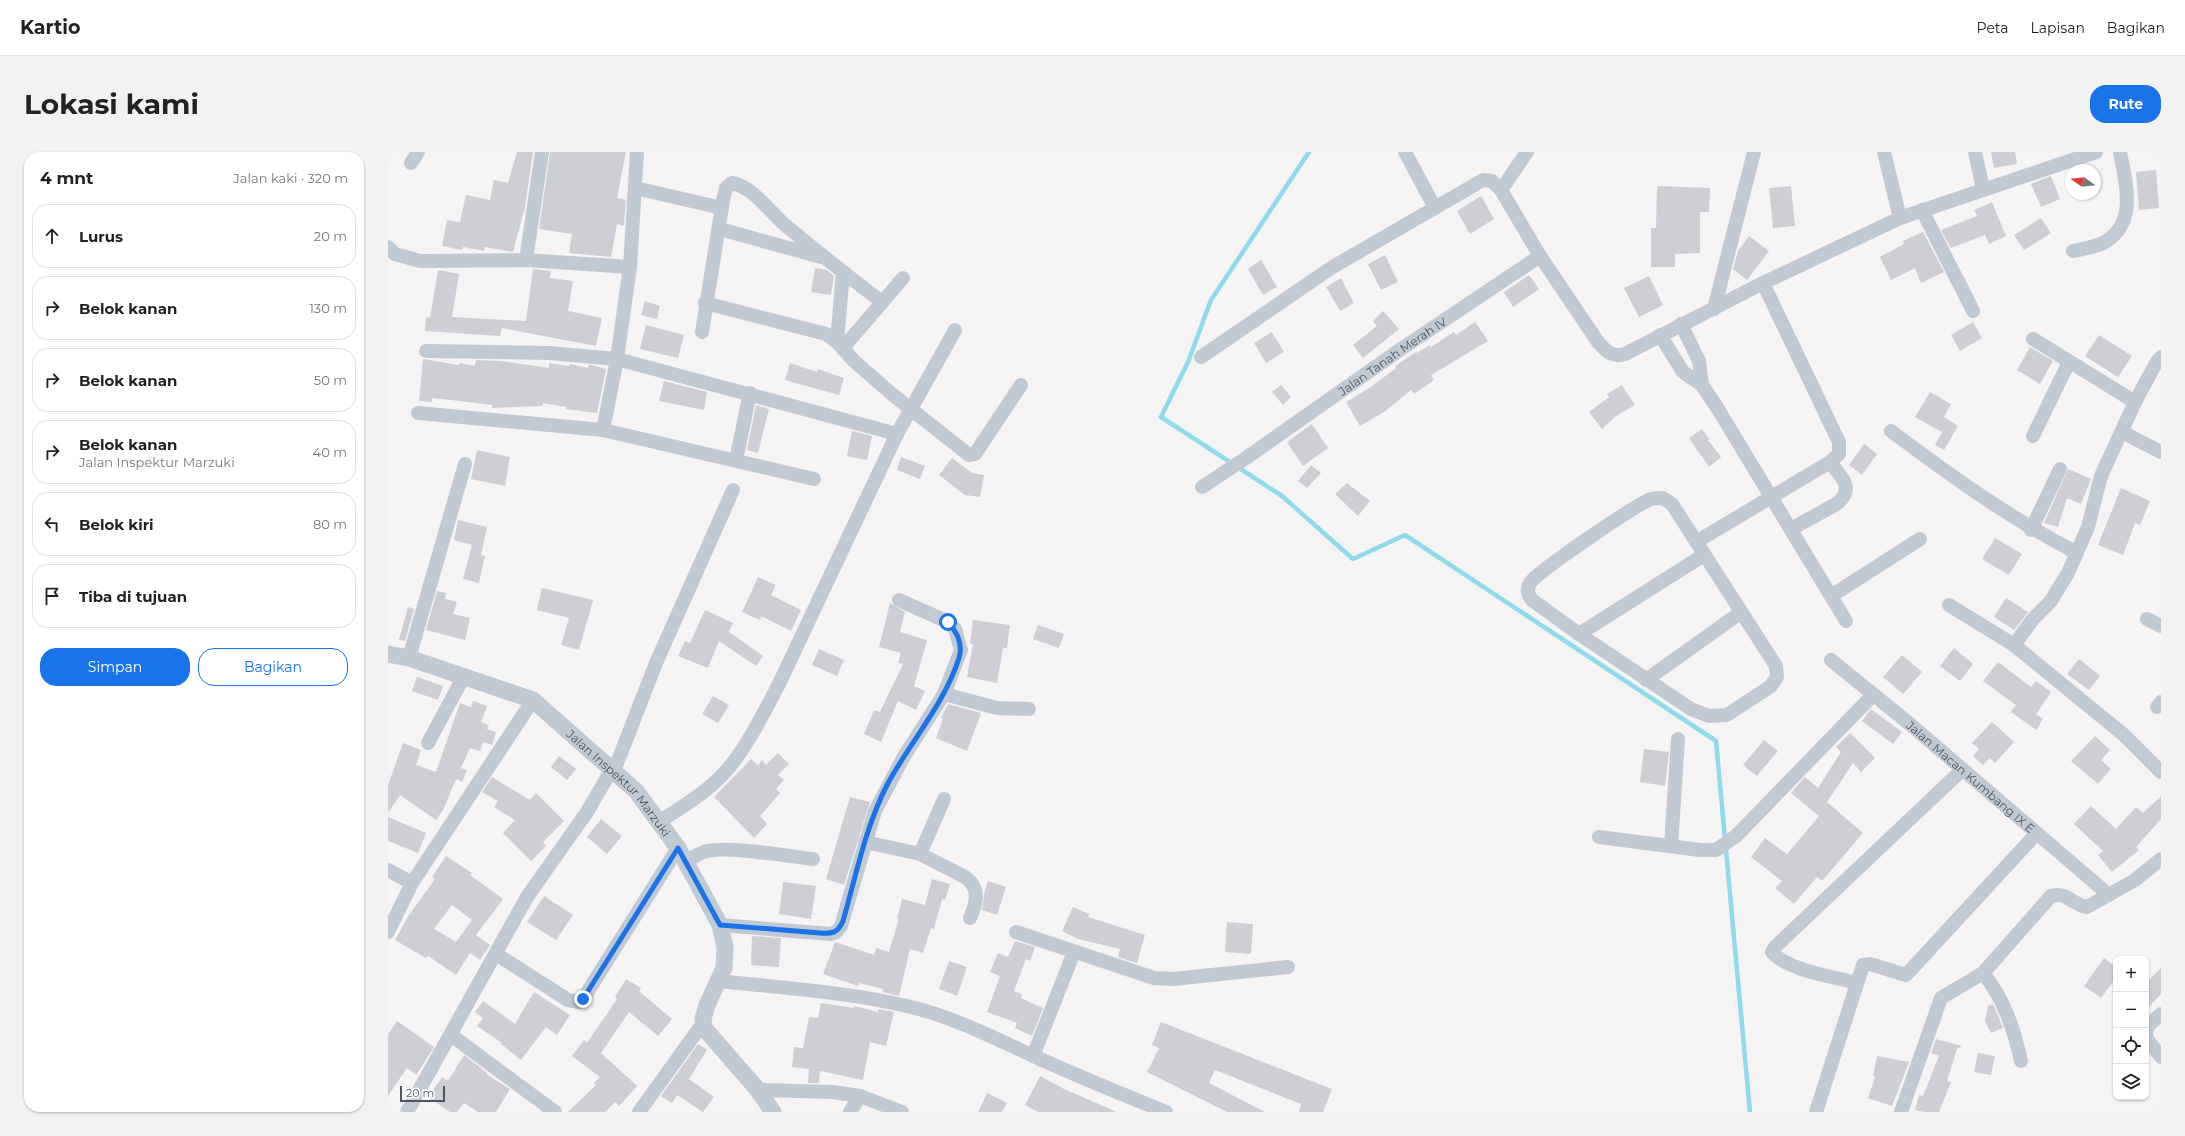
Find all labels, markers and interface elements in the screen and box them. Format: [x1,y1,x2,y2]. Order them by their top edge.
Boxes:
text: Kartio [20,16,80,39]
text: Peta [1977,19,2009,37]
text: Lapisan [2031,19,2085,37]
text: Bagikan [2107,19,2165,37]
button: Rute [2090,85,2161,123]
text: Lokasi kami [24,87,199,121]
north arrow [2065,164,2101,200]
text: 4 mnt [40,168,94,188]
text: Jalan kaki · 320 m [233,170,348,186]
icon: ahead [41,225,63,247]
text: Lurus [79,227,123,246]
text: 20 m [314,228,347,244]
icon: right [41,297,63,319]
text: Belok kanan [79,299,177,318]
text: 130 m [309,300,347,316]
street label: Jalan Tanah Merah IV [1334,313,1450,399]
icon: right [41,369,63,391]
text: Belok kanan [79,371,177,390]
text: 50 m [314,372,347,388]
text: Belok kanan [79,435,177,454]
icon: right [41,441,63,463]
text: 40 m [313,444,347,460]
text: Jalan Inspektur Marzuki [79,454,235,470]
icon: left [41,513,63,535]
text: Belok kiri [79,515,154,534]
text: 80 m [313,516,347,532]
icon: arrive [41,585,63,607]
text: Tiba di tujuan [79,587,187,606]
route start [939,613,957,631]
button: Simpan [40,648,190,686]
button: Bagikan [198,648,348,686]
street label: Jalan Macan Kumbang IX E [1903,716,2038,836]
street label: Jalan Inspektur Marzuki [563,725,674,839]
map controls [2113,956,2149,1100]
button: + [2113,956,2149,992]
route end [574,990,592,1008]
button: − [2113,992,2149,1028]
button: locate [2113,1028,2149,1064]
button: layers [2113,1064,2149,1100]
scale bar [400,1084,445,1103]
text: 20 m [406,1086,434,1100]

